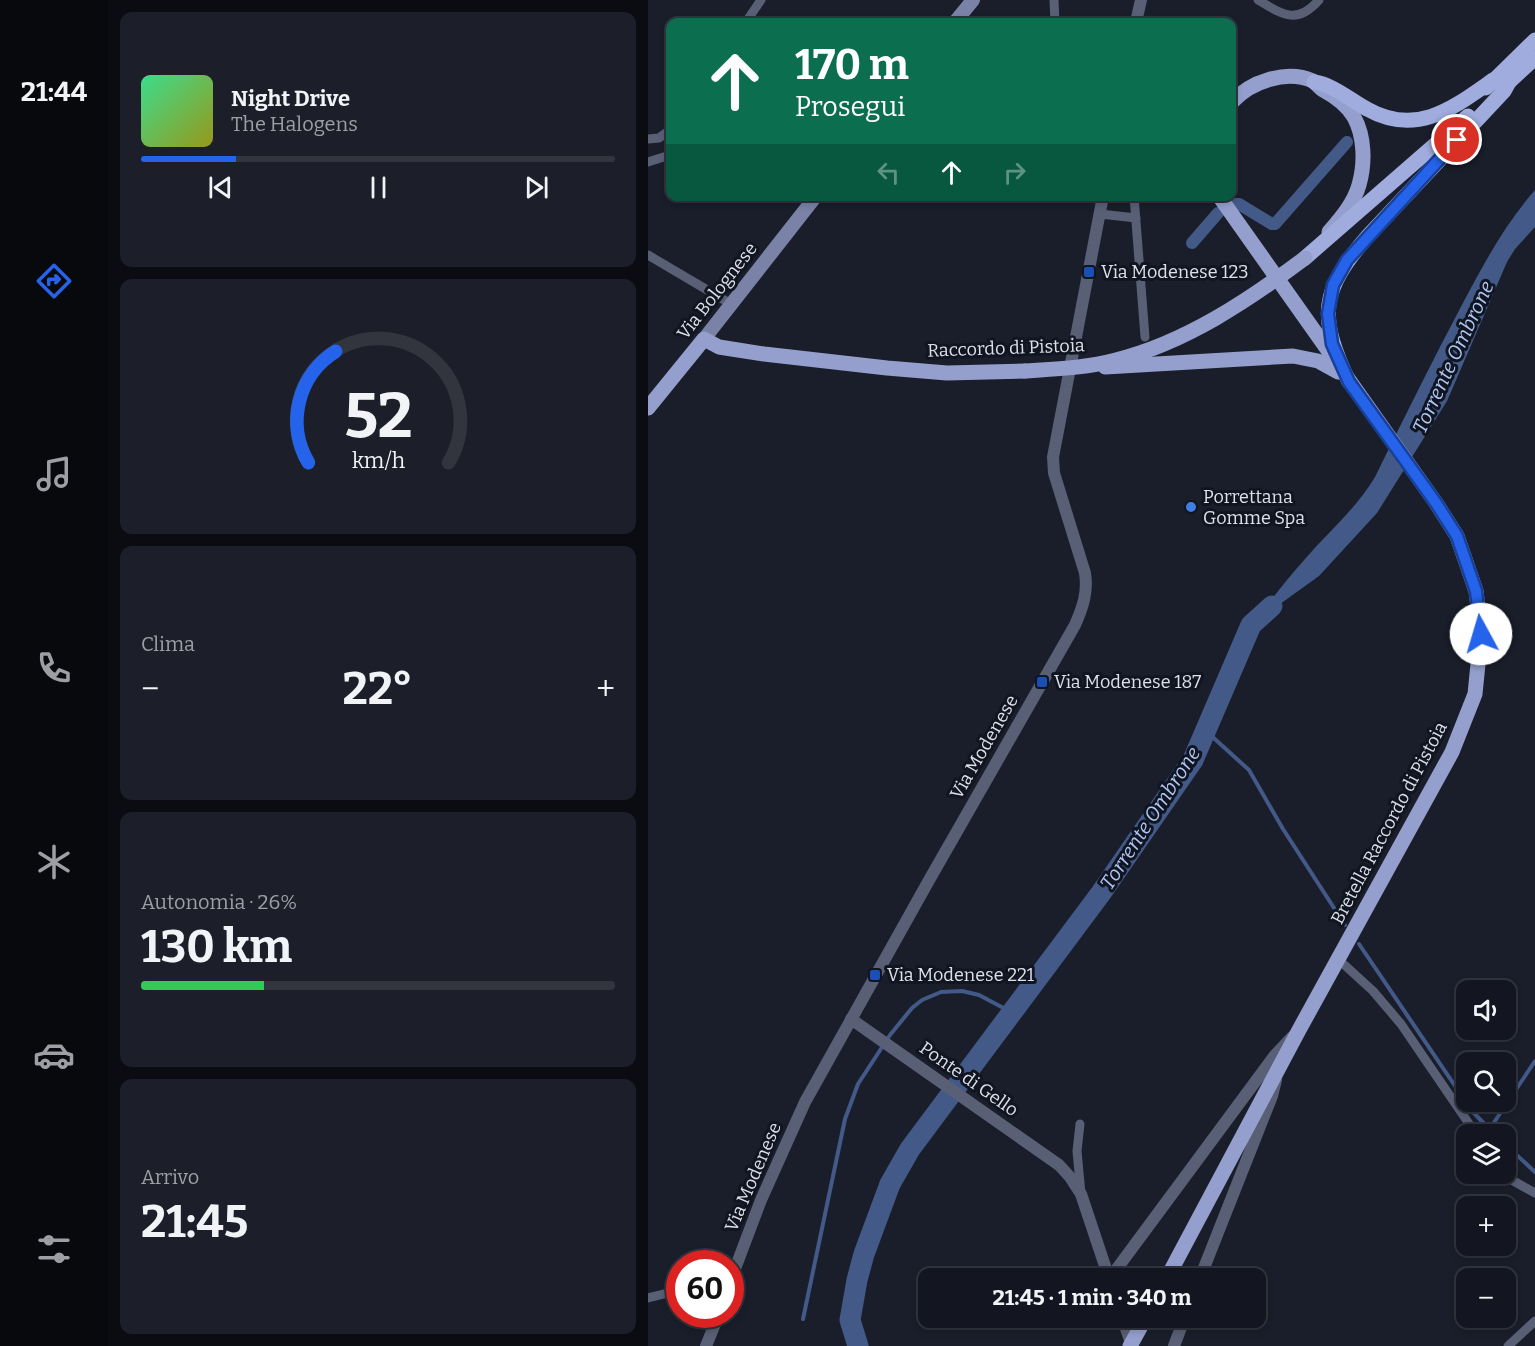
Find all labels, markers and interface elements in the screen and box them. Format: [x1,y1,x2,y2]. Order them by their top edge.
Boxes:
text: 170 m [795,40,909,90]
icon: ahead [696,42,774,120]
text: 21:44 [21,76,87,108]
text: Night Drive [231,85,350,112]
text: Prosegui [795,91,905,123]
text: The Halogens [231,112,358,136]
pin [1431,114,1482,165]
icon: arrive [1440,123,1473,156]
icon: left [872,156,905,189]
icon: ahead [935,156,968,189]
icon: right [998,156,1031,189]
icon: previous [204,171,237,204]
icon: pause [362,171,395,204]
icon: next [520,171,553,204]
street label: Via Bolognese [672,238,762,344]
icon: directions [33,260,75,302]
place label: Via Modenese 123 [1101,261,1249,283]
marker: Via Modenese 123 [1082,265,1096,279]
water label: Torrente Ombrone [1407,277,1499,437]
street label: Raccordo di Pistoia [927,334,1085,362]
text: 52 [344,379,412,454]
text: km/h [351,449,405,475]
icon: music [33,453,75,495]
place label: Porrettana Gomme Spa [1203,486,1305,529]
marker: Porrettana Gomme Spa [1184,500,1198,514]
position arrow [1449,602,1513,666]
text: Clima [141,632,195,656]
icon: phone [33,647,75,689]
text: 22° [342,662,413,716]
text: − [141,669,159,709]
text: + [596,669,615,709]
place label: Via Modenese 187 [1054,671,1201,693]
marker: Via Modenese 187 [1035,675,1049,689]
street label: Via Modenese [945,691,1023,803]
street label: Bretella Raccordo di Pistoia [1326,718,1452,928]
water label: Torrente Ombrone [1095,742,1205,894]
icon: climate [33,841,75,883]
text: Autonomia · 26% [141,890,297,914]
text: 130 km [141,920,292,974]
place label: Via Modenese 221 [887,964,1035,986]
marker: Via Modenese 221 [868,968,882,982]
map controls [1456,980,1516,1328]
button: sound [1456,980,1516,1040]
icon: car [33,1034,75,1076]
street label: Ponte di Gello [915,1037,1023,1121]
button: search [1456,1052,1516,1112]
street label: Via Modenese [720,1119,786,1235]
button: layers [1456,1124,1516,1184]
text: Arrivo [141,1165,199,1189]
text: 21:45 [141,1195,248,1249]
button: + [1456,1196,1516,1256]
icon: filters [33,1228,75,1270]
speed limit sign: 60 [666,1250,744,1328]
button: − [1456,1268,1516,1328]
text: 21:45 · 1 min · 340 m [992,1284,1192,1311]

